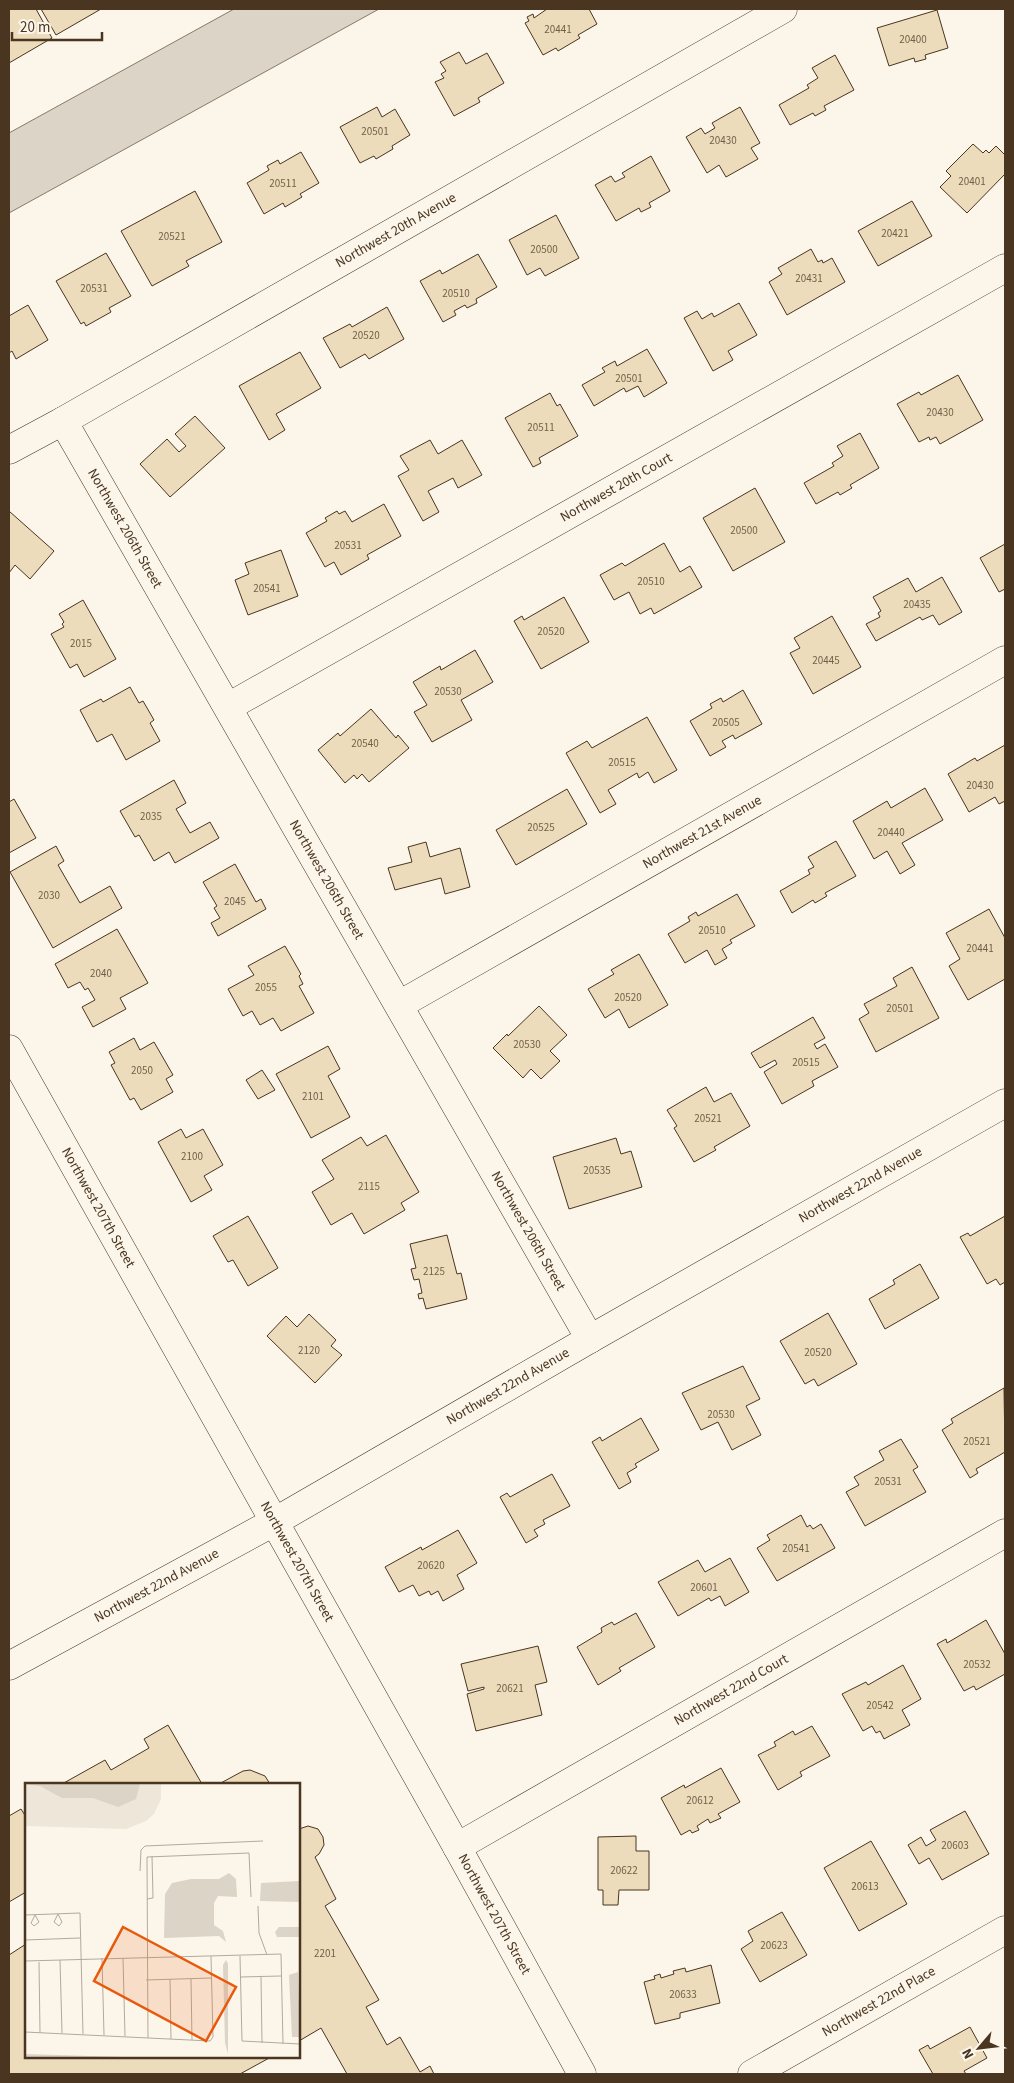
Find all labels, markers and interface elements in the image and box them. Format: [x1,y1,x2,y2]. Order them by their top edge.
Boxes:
scale bar [12,10,102,42]
text: 20 m [20,17,50,38]
house number: 20441 [544,22,572,37]
house number: 20400 [899,32,927,47]
house number: 20501 [361,124,389,139]
house number: 20430 [709,133,737,148]
house number: 20401 [958,174,986,189]
house number: 20511 [269,176,297,191]
street label: Northwest 20th Avenue [332,188,460,273]
house number: 20421 [881,226,909,241]
house number: 20521 [158,229,186,244]
house number: 20500 [530,242,558,257]
house number: 20431 [795,271,823,286]
house number: 20531 [80,281,108,296]
house number: 20510 [442,286,470,301]
house number: 20520 [352,328,380,343]
house number: 20501 [615,371,643,386]
house number: 20430 [926,405,954,420]
house number: 20511 [527,420,555,435]
street label: Northwest 20th Court [557,448,676,527]
street label: Northwest 206th Street [82,465,167,592]
house number: 20500 [730,523,758,538]
house number: 20531 [334,538,362,553]
house number: 20510 [637,574,665,589]
house number: 20541 [253,581,281,596]
house number: 20435 [903,597,931,612]
house number: 20520 [537,624,565,639]
house number: 2015 [70,636,92,651]
house number: 20445 [812,653,840,668]
house number: 20530 [434,684,462,699]
house number: 20505 [712,715,740,730]
house number: 20540 [351,736,379,751]
house number: 20515 [608,755,636,770]
house number: 20430 [966,778,994,793]
street label: Northwest 21st Avenue [639,790,766,874]
house number: 2035 [140,809,162,824]
street label: Northwest 206th Street [284,816,369,944]
house number: 20525 [527,820,555,835]
house number: 20440 [877,825,905,840]
house number: 2030 [38,888,60,903]
house number: 2045 [224,894,246,909]
house number: 20510 [698,923,726,938]
house number: 20441 [966,941,994,956]
house number: 2040 [90,966,112,981]
house number: 2055 [255,980,277,995]
house number: 20520 [614,990,642,1005]
house number: 20501 [886,1001,914,1016]
house number: 20530 [513,1037,541,1052]
house number: 20515 [792,1055,820,1070]
house number: 2050 [131,1063,153,1078]
house number: 2101 [302,1089,324,1104]
house number: 20521 [694,1111,722,1126]
street label: Northwest 22nd Avenue [795,1142,926,1228]
street label: Northwest 207th Street [56,1144,140,1272]
house number: 2100 [181,1149,203,1164]
house number: 20535 [583,1163,611,1178]
street label: Northwest 206th Street [486,1167,570,1295]
house number: 2115 [358,1179,380,1194]
house number: 2125 [423,1264,445,1279]
house number: 2120 [298,1343,320,1358]
street label: Northwest 22nd Avenue [443,1343,573,1430]
house number: 20520 [804,1345,832,1360]
house number: 20530 [707,1407,735,1422]
house number: 20521 [963,1434,991,1449]
house number: 20531 [874,1474,902,1489]
street label: Northwest 207th Street [255,1498,339,1626]
house number: 20541 [782,1541,810,1556]
street label: Northwest 22nd Avenue [91,1544,223,1628]
house number: 20620 [417,1558,445,1573]
house number: 20601 [690,1580,718,1595]
street label: Northwest 22nd Court [670,1649,792,1731]
house number: 20532 [963,1657,991,1672]
house number: 20621 [496,1681,524,1696]
house number: 20542 [866,1698,894,1713]
inset map [25,1783,300,2058]
house number: 20612 [686,1793,714,1808]
house number: 20603 [941,1838,969,1853]
street label: Northwest 207th Street [453,1850,536,1979]
house number: 20622 [610,1863,638,1878]
house number: 20613 [851,1879,879,1894]
house number: 20623 [760,1938,788,1953]
house number: 2201 [314,1946,336,1961]
street label: Northwest 22nd Place [818,1961,939,2042]
house number: 20633 [669,1987,697,2002]
north arrow [954,2023,1004,2073]
text: N [957,2045,979,2062]

